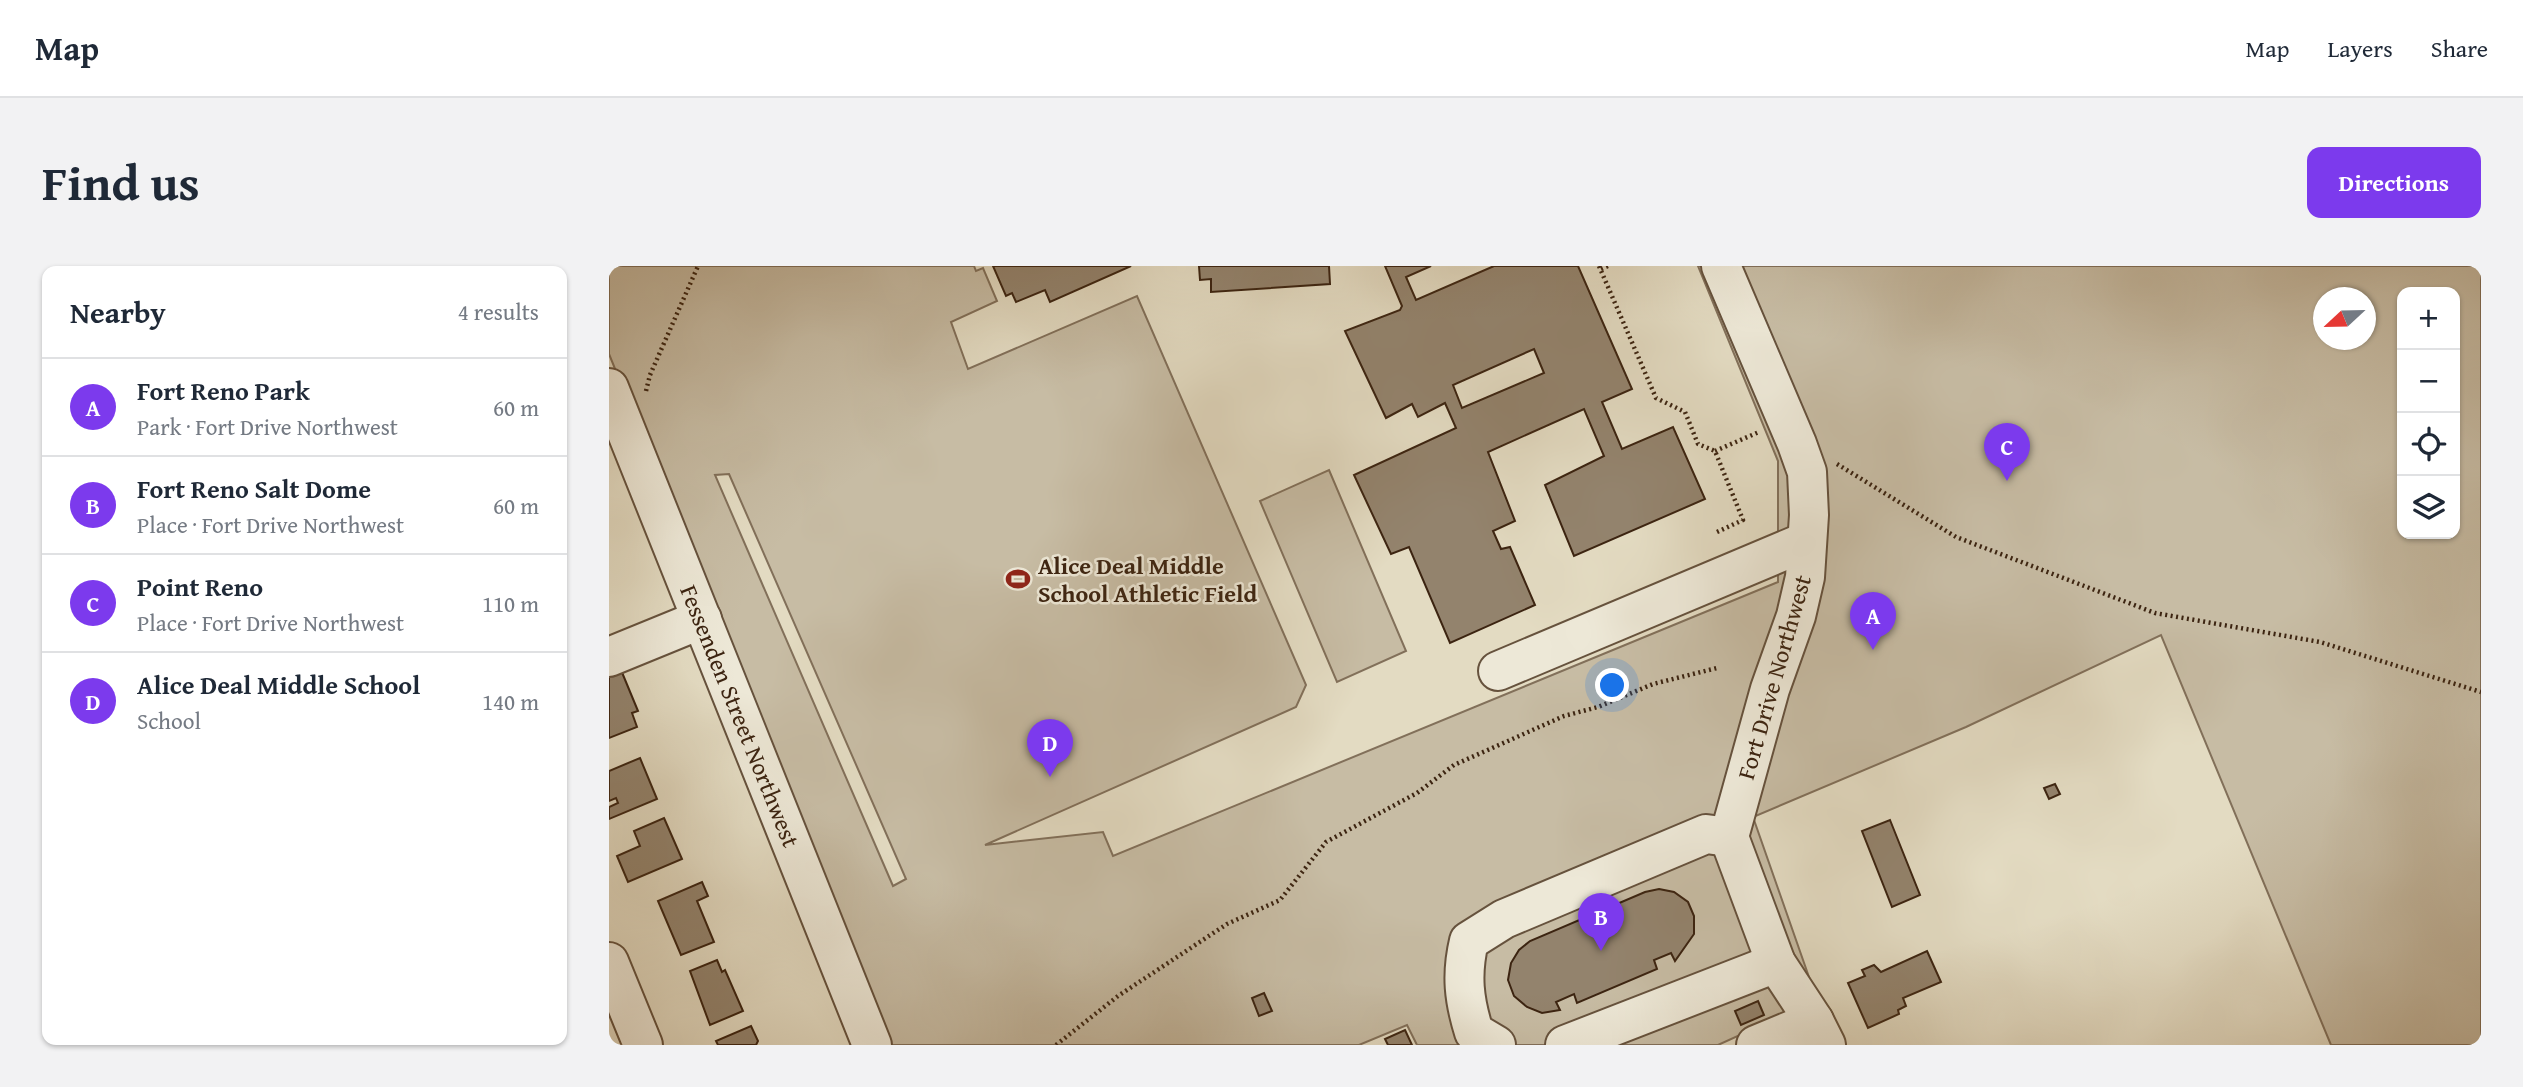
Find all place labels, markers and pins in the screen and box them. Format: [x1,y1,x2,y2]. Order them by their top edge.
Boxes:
pin: C [1984,423,2030,481]
place label: Alice Deal Middle School Athletic Field [1038,548,1258,611]
sports icon: Alice Deal Middle School Athletic Field [1004,565,1032,593]
pin: A [1850,592,1896,650]
pin: D [1027,719,1073,777]
pin: B [1578,893,1624,951]

